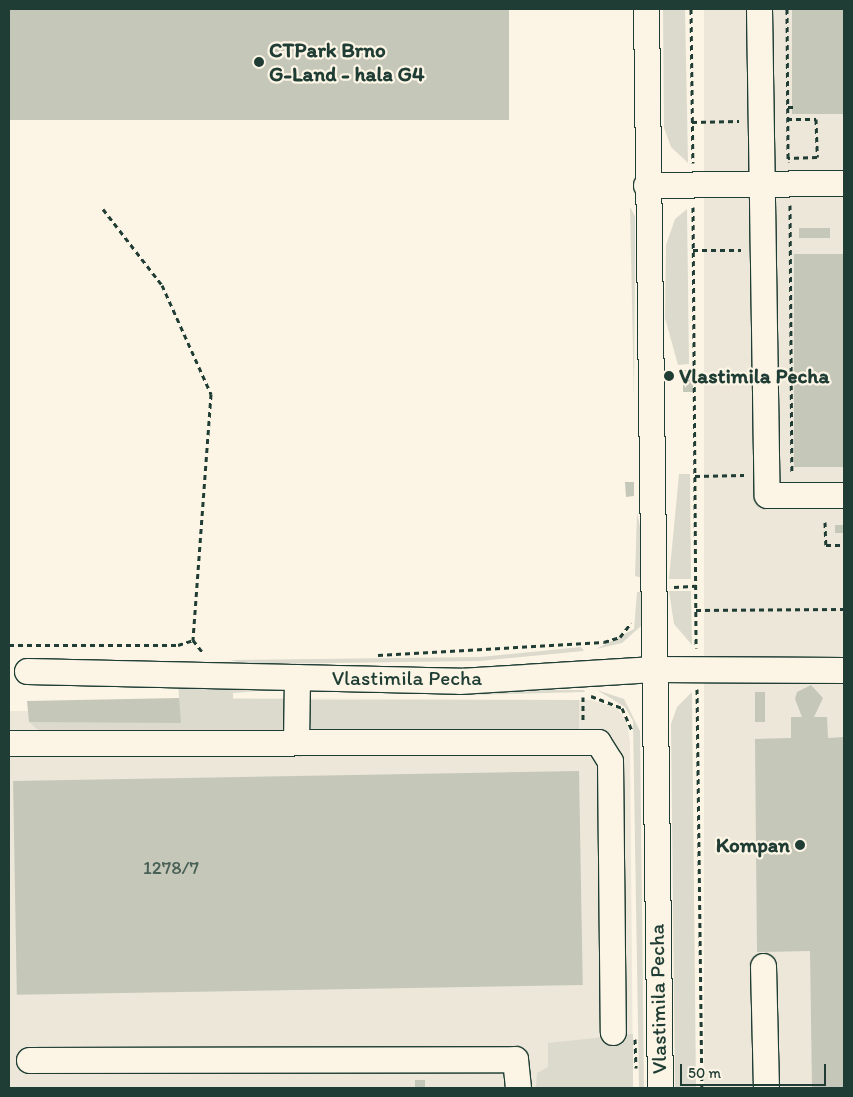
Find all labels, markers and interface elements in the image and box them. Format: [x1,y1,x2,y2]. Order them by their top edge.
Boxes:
place label: CTPark Brno G-Land - hala G4 [269,37,425,87]
marker: CTPark Brno G-Land - hala G4 [253,56,265,68]
place label: Vlastimila Pecha [679,363,828,389]
marker: Vlastimila Pecha [663,370,675,382]
street label: Vlastimila Pecha [333,665,481,691]
place label: Kompan [716,832,790,858]
marker: Kompan [794,839,806,851]
house number: 1278/7 [143,857,199,879]
street label: Vlastimila Pecha [644,924,672,1074]
scale bar [683,1054,829,1086]
text: 50 m [688,1064,721,1082]

